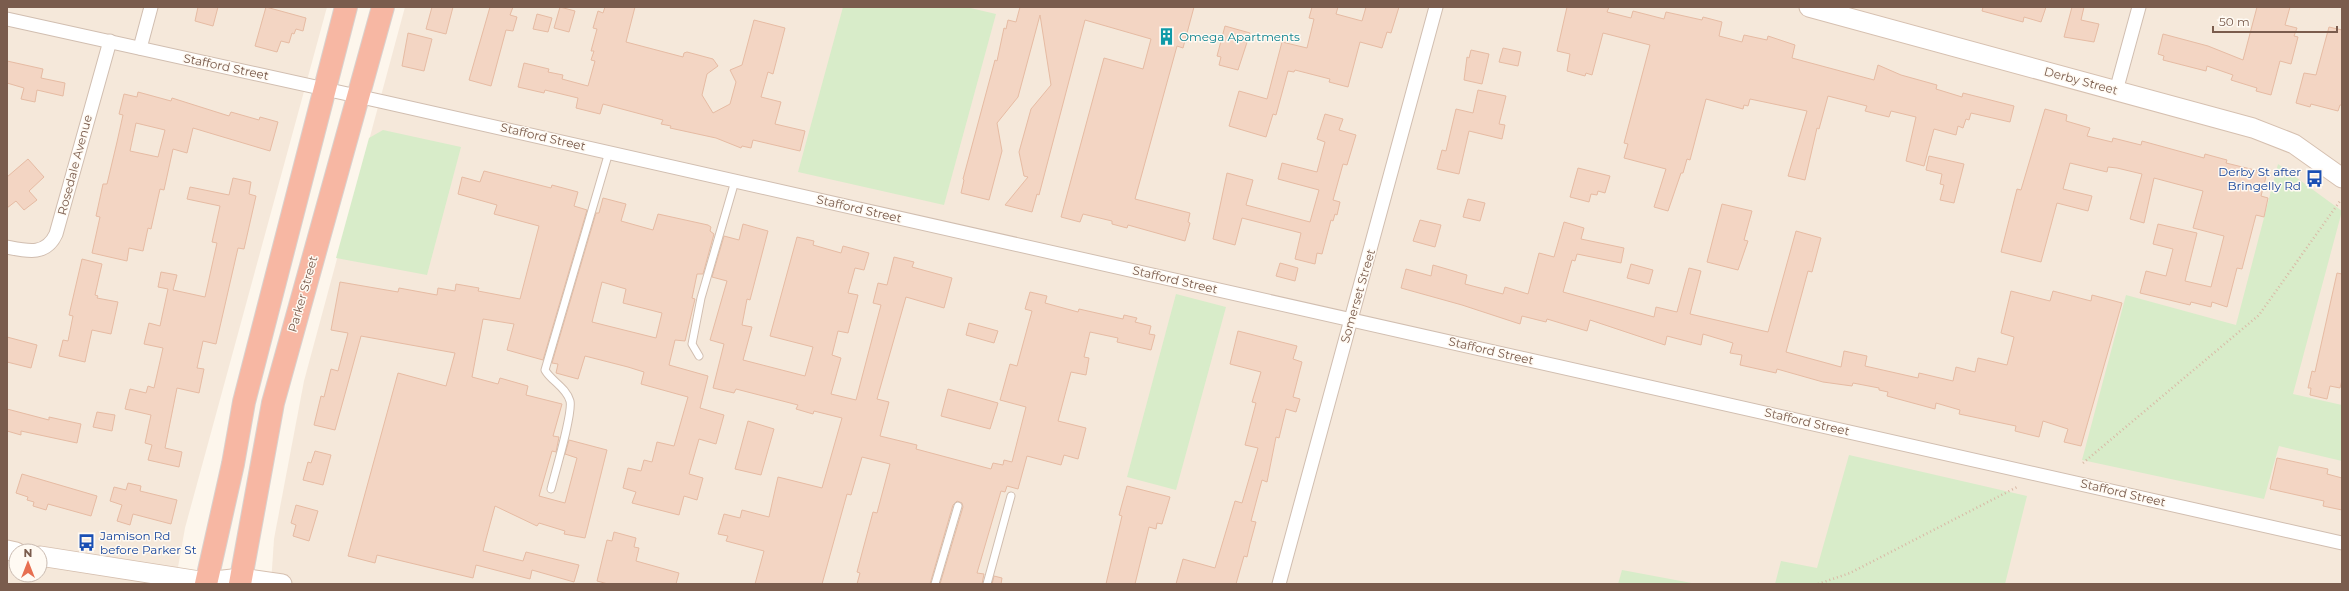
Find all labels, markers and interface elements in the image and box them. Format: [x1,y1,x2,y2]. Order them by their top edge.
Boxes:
scale bar [2213,8,2337,34]
text: 50 m [2219,14,2250,29]
building icon: Omega Apartments [1156,27,1176,47]
place label: Omega Apartments [1179,29,1300,44]
street label: Stafford Street [182,50,270,83]
street label: Derby Street [2043,63,2120,98]
street label: Rosedale Avenue [54,113,95,217]
street label: Stafford Street [499,119,587,154]
place label: Derby St after Bringelly Rd [2218,164,2301,193]
bus stop icon: Derby St after Bringelly Rd [2304,169,2324,189]
street label: Stafford Street [815,191,903,226]
street label: Somerset Street [1337,247,1378,345]
street label: Parker Street [284,254,321,334]
street label: Stafford Street [1131,262,1219,297]
street label: Stafford Street [1447,333,1535,368]
street label: Stafford Street [1763,404,1851,439]
street label: Stafford Street [2079,475,2167,510]
place label: Jamison Rd before Parker St [99,528,197,557]
bus stop icon: Jamison Rd before Parker St [77,533,97,553]
north arrow [8,543,48,583]
text: N [24,546,32,560]

